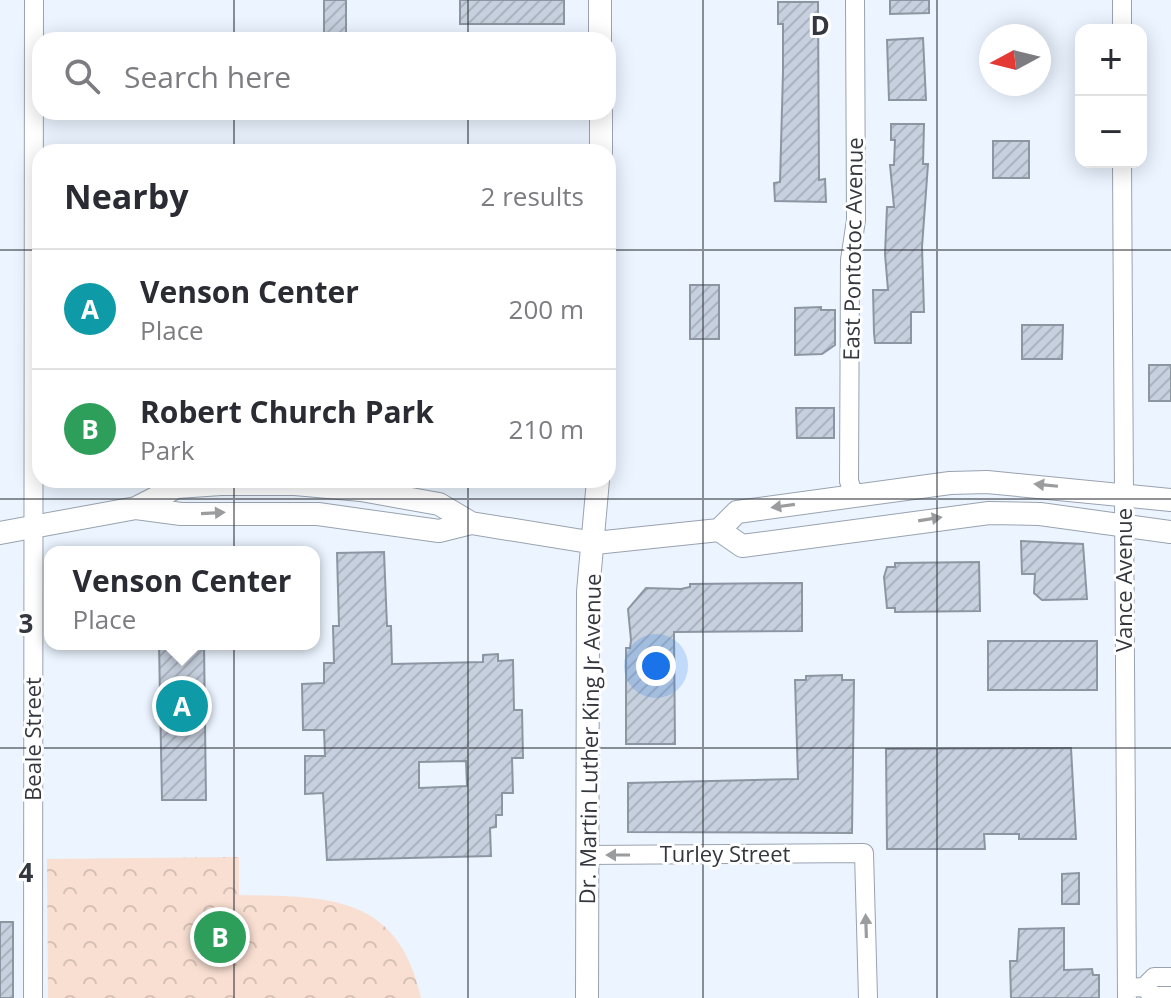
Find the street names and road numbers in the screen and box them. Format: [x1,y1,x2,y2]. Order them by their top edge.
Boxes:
street label: East Pontotoc Avenue [835,137,869,361]
street label: Vance Avenue [1108,508,1138,652]
street label: Dr. Martin Luther King Jr Avenue [571,573,607,905]
street label: Beale Street [17,677,47,801]
street label: Turley Street [660,838,790,868]

